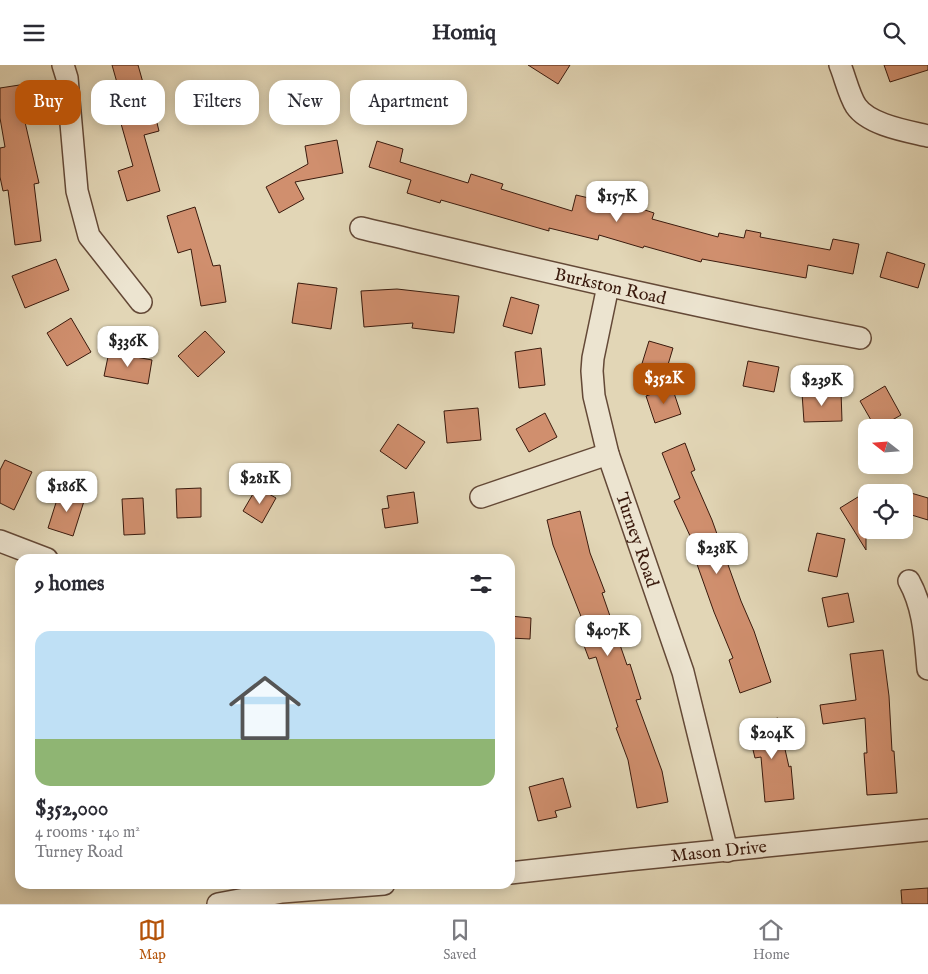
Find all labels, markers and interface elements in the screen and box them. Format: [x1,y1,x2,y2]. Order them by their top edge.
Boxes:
icon: menu [20,19,48,47]
text: Homiq [432,19,496,47]
icon: search [880,19,908,47]
chip: Buy [15,80,81,125]
chip: Rent [91,80,165,125]
chip: Filters [175,80,259,125]
chip: New [269,80,340,125]
chip: Apartment [350,80,467,125]
pin: $157K [582,181,652,223]
text: $157K [597,187,637,207]
street label: Burkston Road [552,264,668,311]
pin: $336K [93,325,163,368]
text: $336K [108,332,148,352]
pin: $352K [629,363,699,405]
pin: $239K [787,365,857,407]
text: $352K [644,369,684,389]
text: $239K [802,371,842,391]
north arrow [858,419,912,474]
map controls [858,419,913,539]
pin: $281K [225,463,295,505]
text: $281K [240,469,280,489]
pin: $186K [32,471,102,513]
text: $186K [47,477,87,497]
button: locate [858,484,913,539]
street label: Turney Road [609,490,663,591]
pin: $238K [682,533,752,575]
text: $238K [697,539,737,559]
icon: filters [467,570,495,598]
text: 9 homes [35,571,104,598]
pin: $407K [573,615,643,657]
text: $407K [586,621,630,641]
icon: home [220,663,310,753]
pin: $204K [737,717,807,760]
text: $204K [750,724,794,744]
text: $352,000 [35,796,108,823]
text: 4 rooms · 140 m² [35,823,140,843]
street label: Mason Drive [670,836,768,869]
text: Turney Road [35,843,123,863]
tab: Map [138,916,166,964]
tab: Saved [443,916,476,964]
tab: Home [753,916,790,964]

